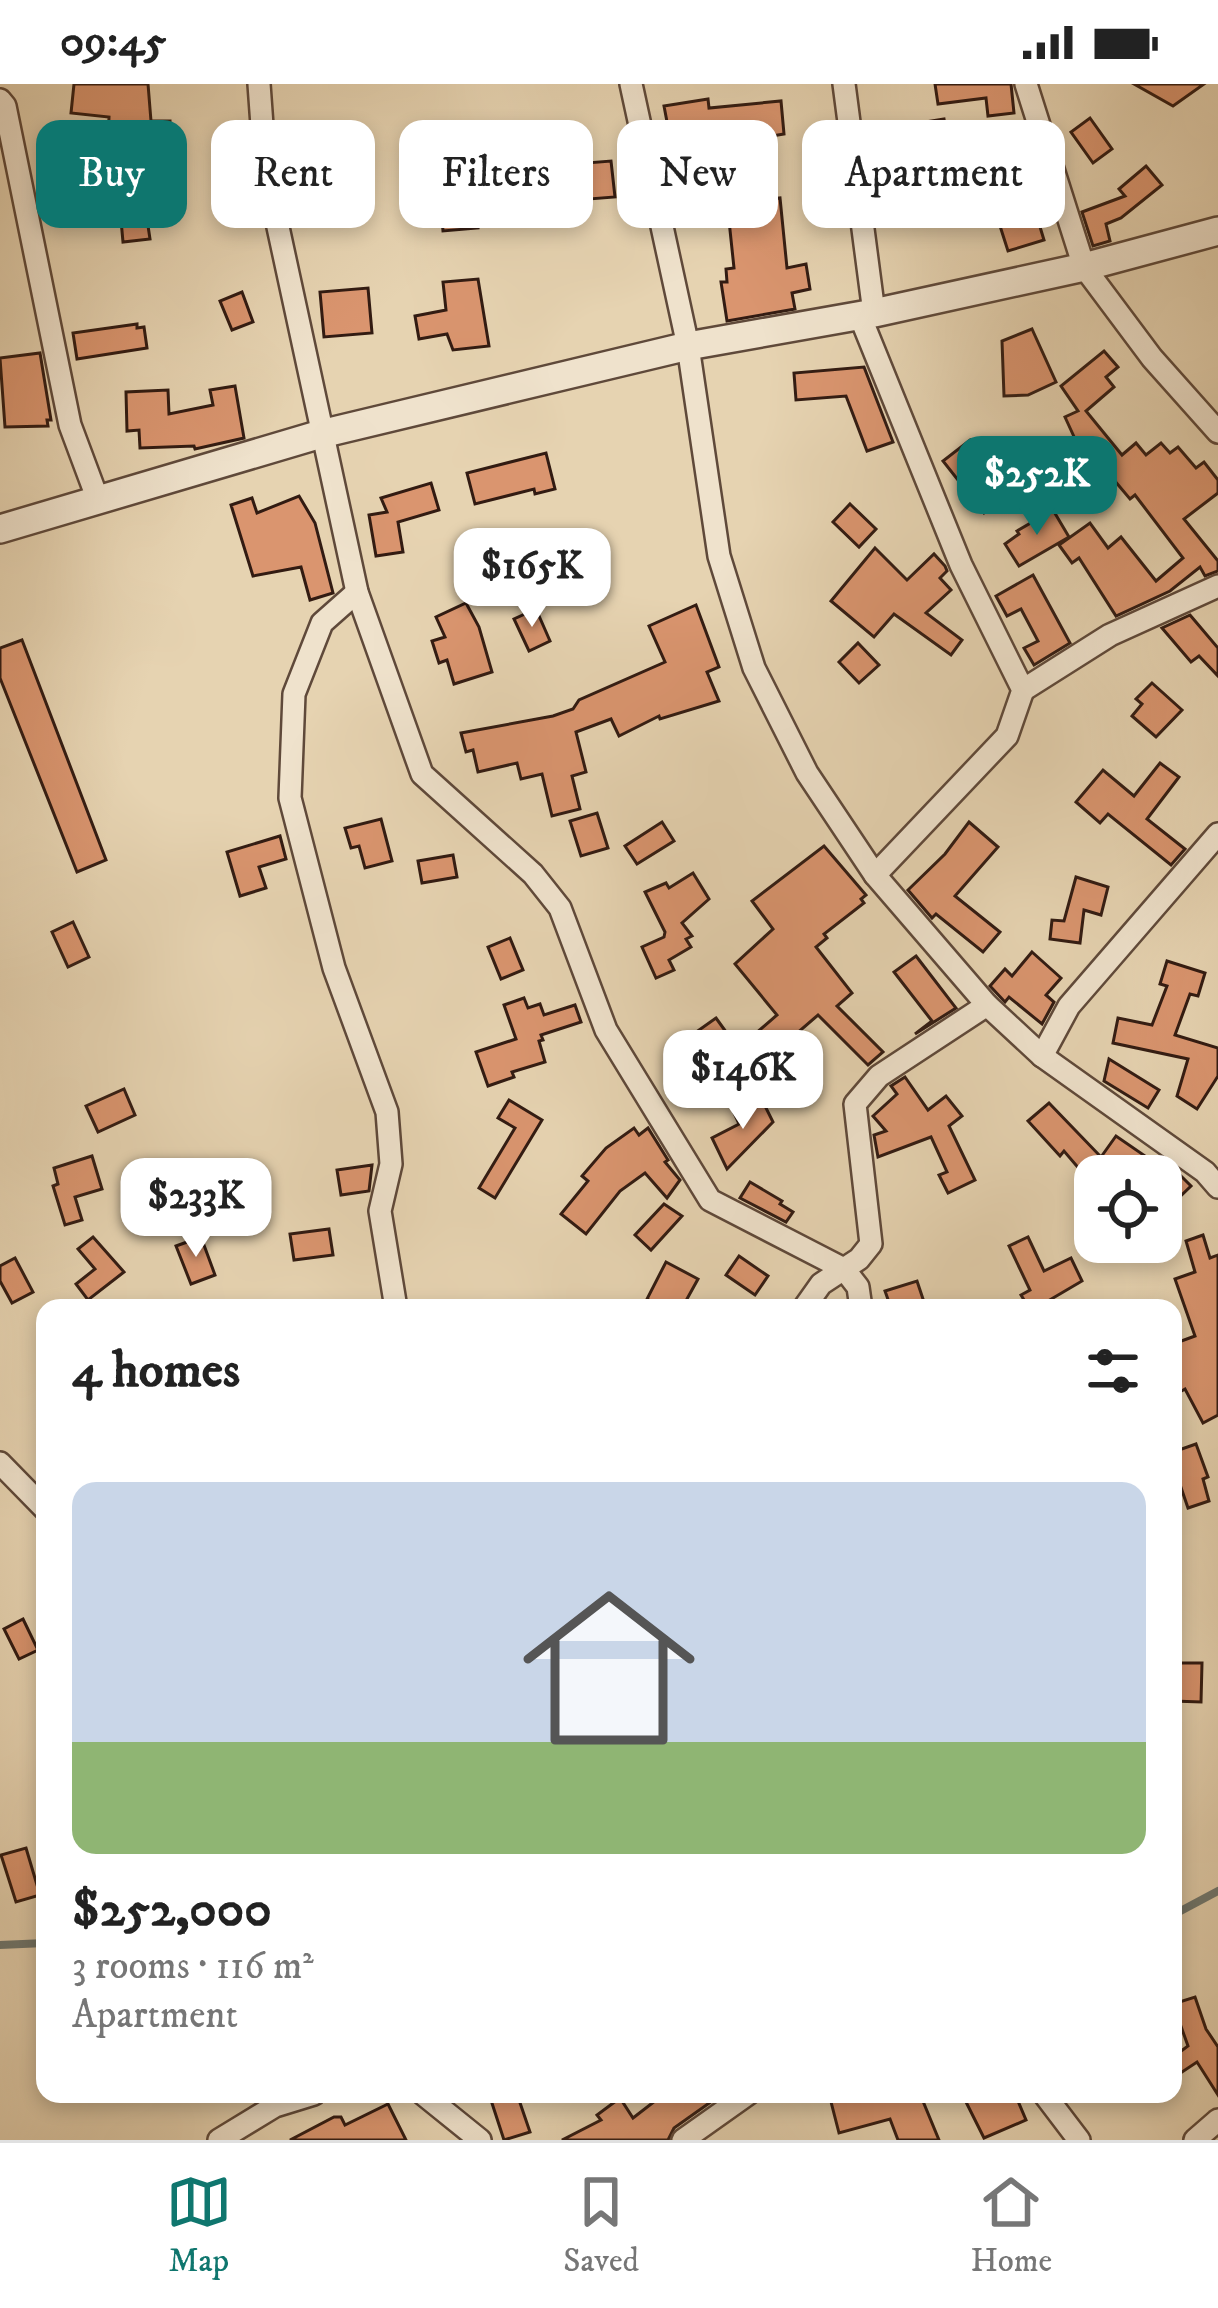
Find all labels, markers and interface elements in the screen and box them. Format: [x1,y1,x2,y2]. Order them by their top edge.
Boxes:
text: 09:45 [60,14,166,70]
chip: Buy [36,120,187,228]
chip: Rent [211,120,375,228]
chip: Filters [399,120,593,228]
chip: New [617,120,778,228]
chip: Apartment [802,120,1065,228]
pin: $252K [953,436,1121,538]
text: $252K [984,450,1090,499]
pin: $165K [448,528,616,630]
text: $165K [481,542,583,591]
pin: $146K [659,1030,827,1132]
text: $146K [690,1044,796,1093]
map controls [1074,1155,1182,1263]
button: locate [1074,1155,1182,1263]
pin: $233K [112,1158,280,1260]
text: $233K [148,1172,244,1221]
icon: filters [1080,1338,1146,1404]
text: 4 homes [72,1339,240,1403]
icon: home [501,1560,717,1776]
text: $252,000 [72,1878,272,1942]
text: 3 rooms · 116 m² [72,1942,314,1991]
text: Apartment [72,1991,238,2040]
tab: Map [166,2169,232,2282]
tab: Saved [563,2169,639,2282]
tab: Home [971,2169,1052,2282]

